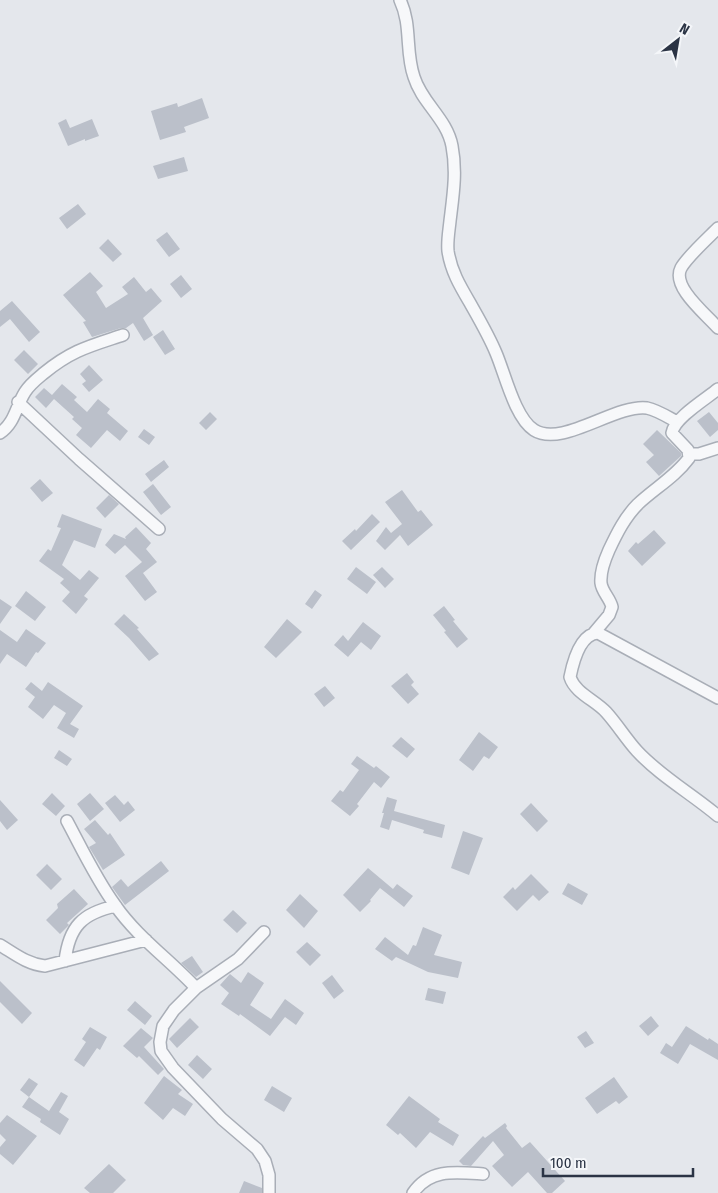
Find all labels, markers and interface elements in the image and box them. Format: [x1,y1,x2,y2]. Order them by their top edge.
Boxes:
north arrow [653,15,703,65]
text: N [676,20,692,39]
scale bar [543,1146,693,1178]
text: 100 m [550,1154,587,1172]

